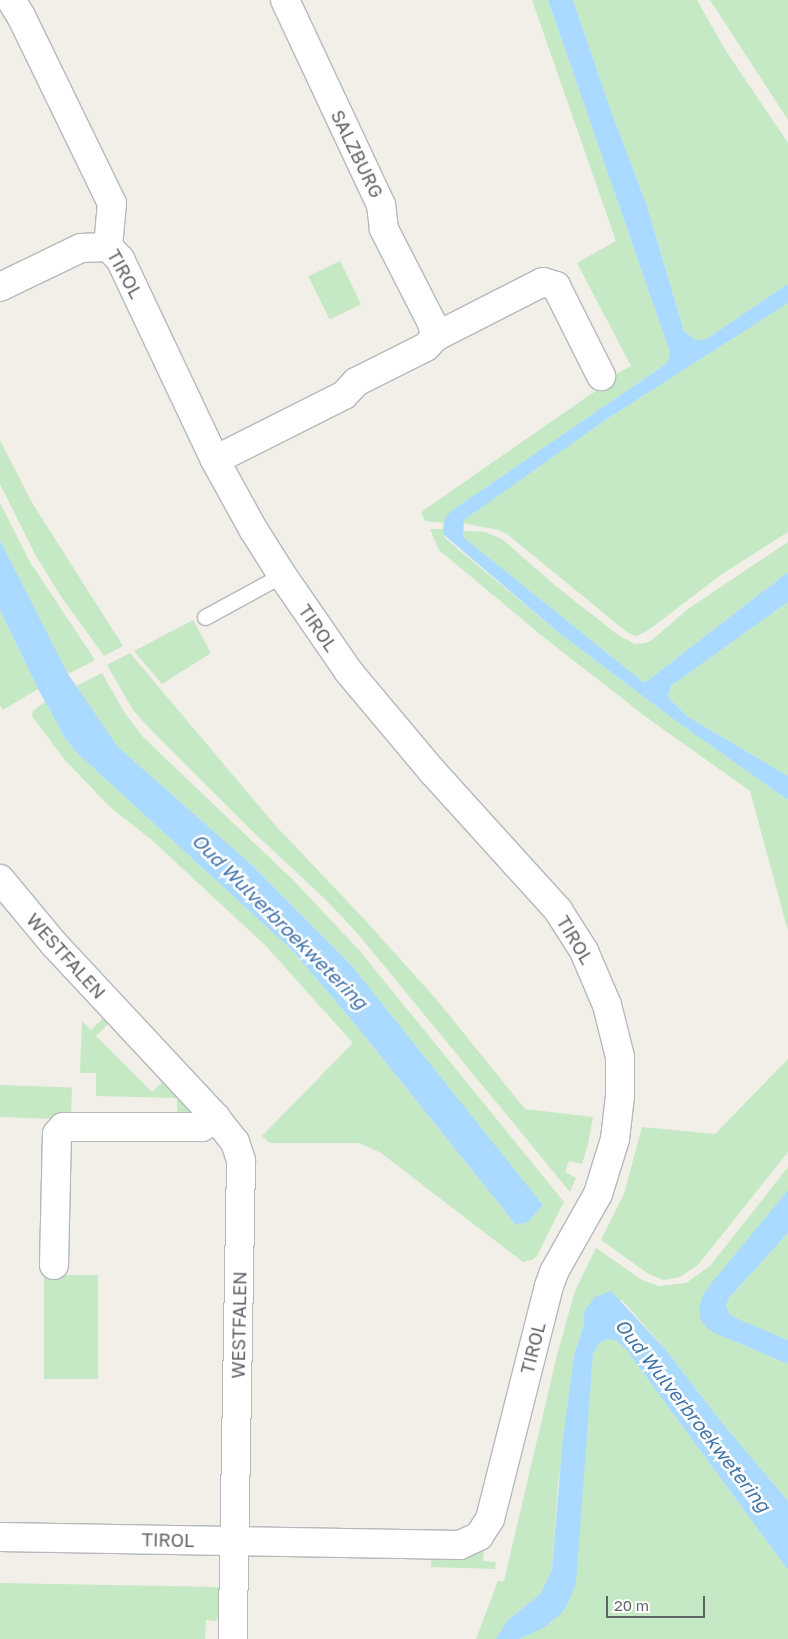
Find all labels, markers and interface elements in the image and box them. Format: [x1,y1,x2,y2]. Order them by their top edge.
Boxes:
street label: SALZBURG [326,107,388,201]
street label: TIROL [103,246,147,302]
street label: TIROL [294,600,342,656]
water label: Oud Wulverbroekwetering [188,829,372,1013]
street label: WESTFALEN [22,909,110,1003]
street label: TIROL [552,912,598,968]
street label: WESTFALEN [227,1271,251,1379]
water label: Oud Wulverbroekwetering [611,1314,775,1516]
street label: TIROL [516,1320,550,1376]
street label: TIROL [141,1529,195,1551]
scale bar [608,1586,707,1618]
text: 20 m [614,1596,649,1614]

